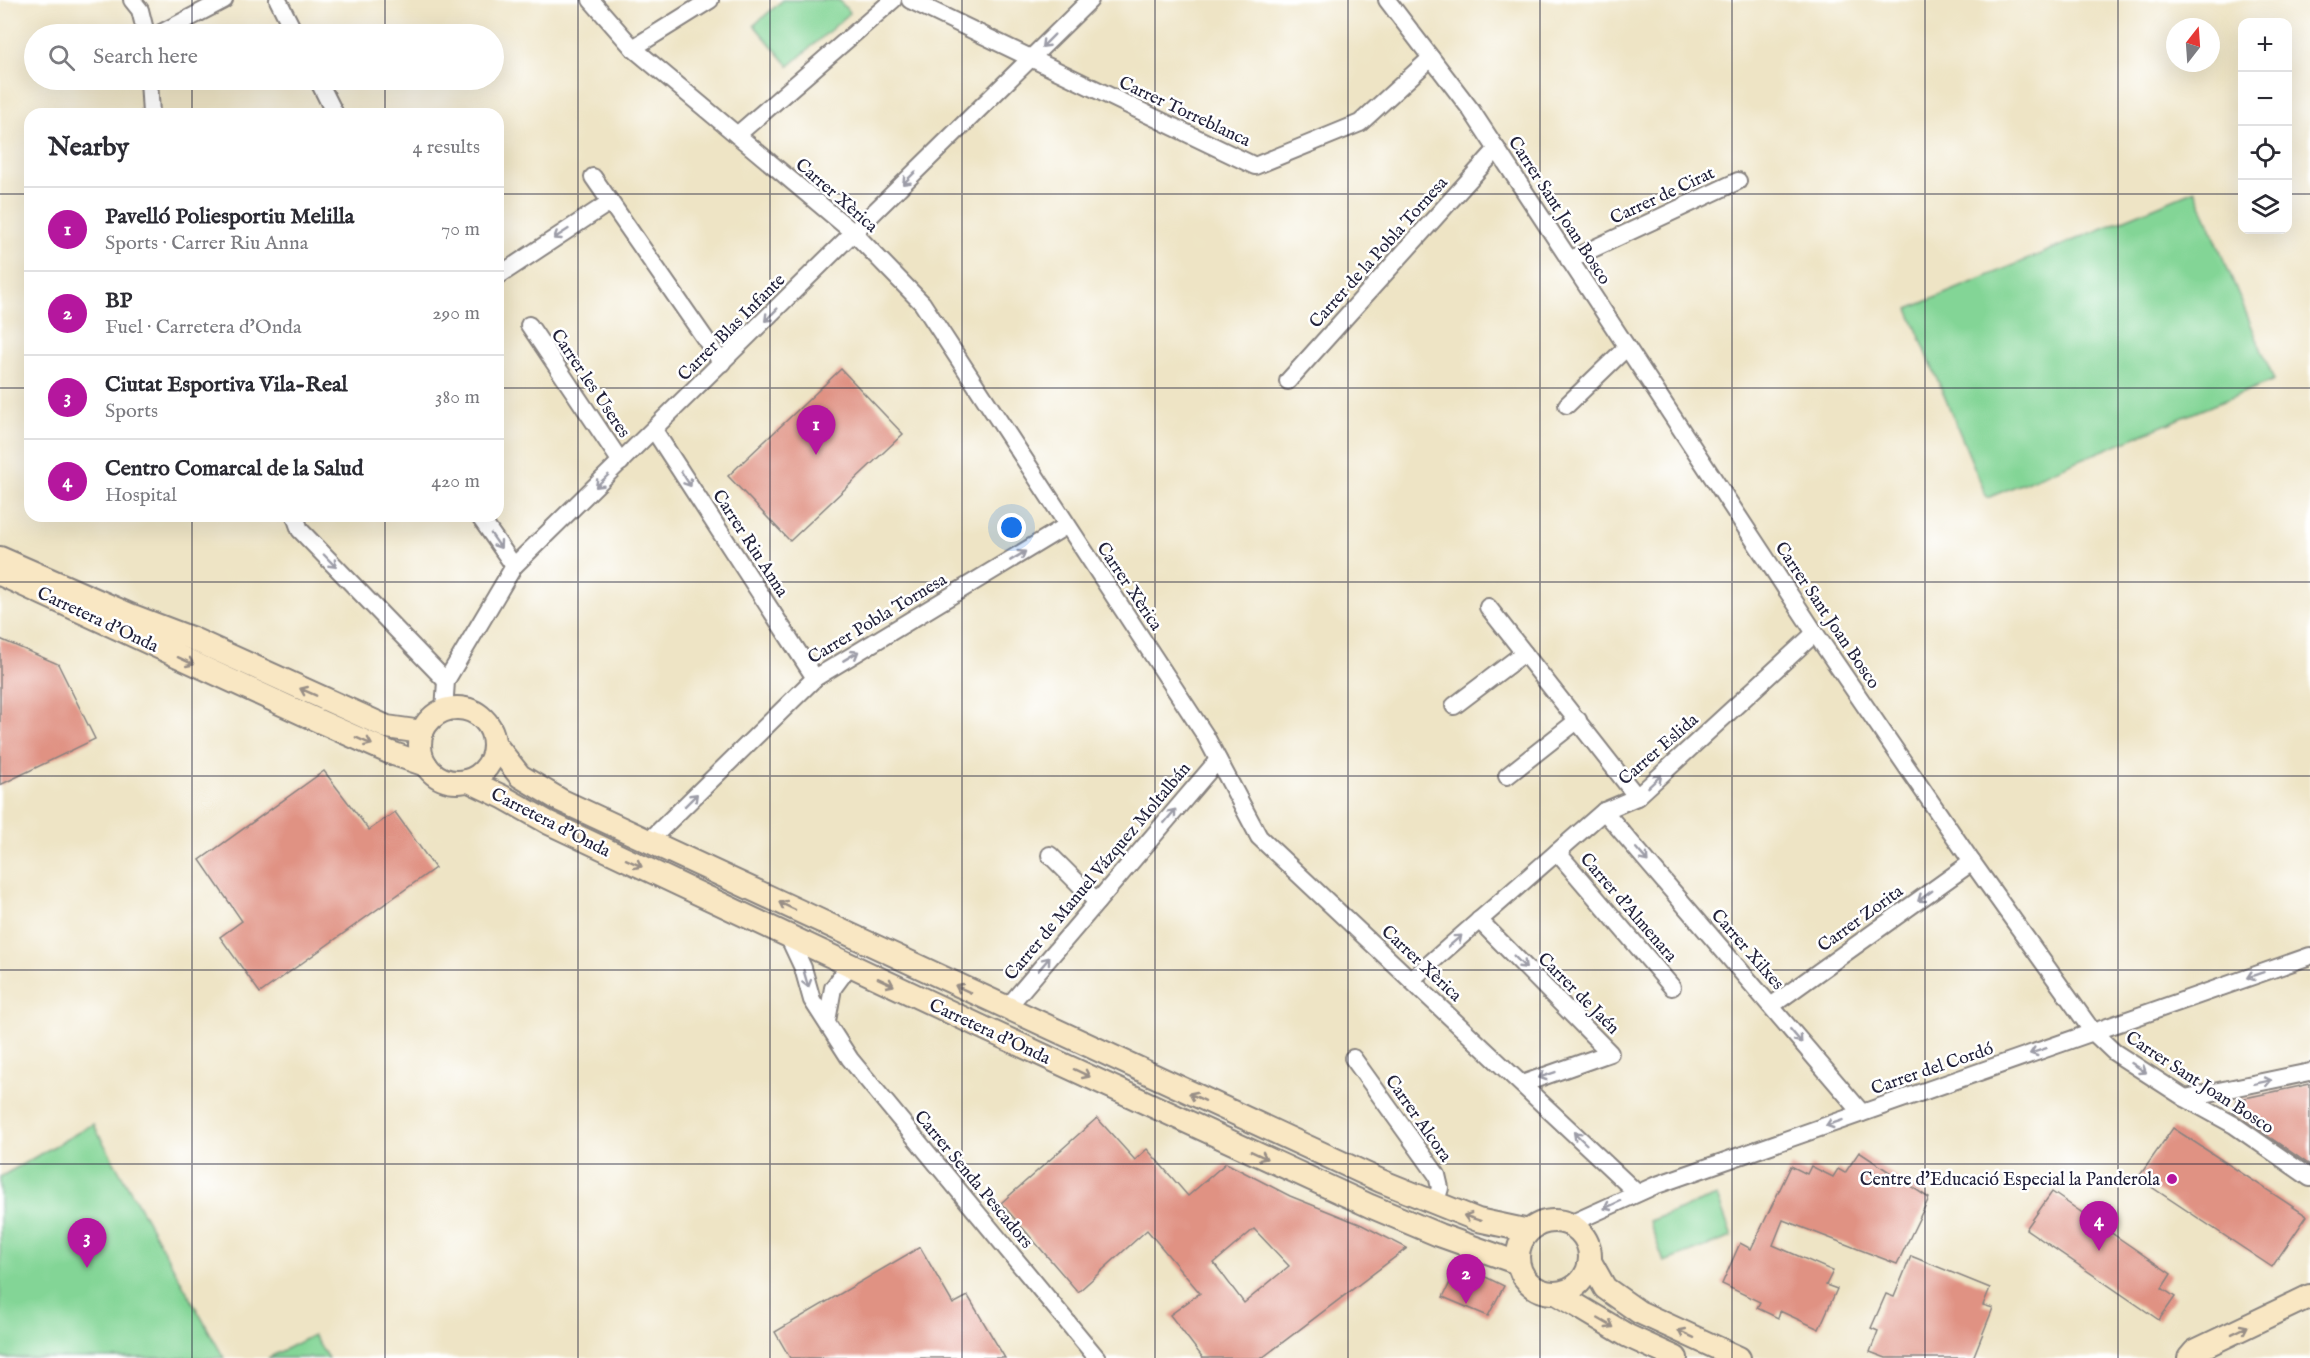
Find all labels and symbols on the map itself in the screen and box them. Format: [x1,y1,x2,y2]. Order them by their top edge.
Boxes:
north arrow [2166,18,2220,72]
one-way arrow [1041,34,1056,48]
street label: Carrer Torreblanca [1115,72,1254,153]
street label: Carrer Sant Joan Bosco [1502,132,1616,290]
street label: Carrer Xèrica [790,154,882,239]
street label: Carrer de Cirat [1607,162,1719,231]
one-way arrow [902,171,917,185]
street label: Carrer de la Pobla Tornesa [1305,172,1454,334]
one-way arrow [554,228,570,240]
street label: Carrer Blas Infante [673,269,791,387]
one-way arrow [763,308,778,322]
street label: Carrer les Useres [545,325,635,443]
pin: 1 [796,406,836,455]
one-way arrow [680,471,692,487]
one-way arrow [594,474,609,488]
street label: Carrer Riu Anna [706,486,793,602]
your location [997,513,1026,542]
one-way arrow [490,532,502,548]
street label: Carrer Xèrica [1091,538,1167,636]
street label: Carrer Sant Joan Bosco [1769,538,1885,694]
one-way arrow [1009,549,1026,561]
one-way arrow [323,554,337,569]
street label: Carrer Pobla Tornesa [804,569,952,670]
street label: Carretera d'Onda [33,582,162,659]
one-way arrow [842,650,859,662]
one-way arrow [177,655,195,667]
one-way arrow [300,685,318,697]
street label: Carrer Eslida [1614,709,1704,791]
one-way arrow [354,736,373,747]
street label: Carrer de Manuel Vázquez Moltalbán [1000,758,1196,986]
one-way arrow [1647,773,1662,788]
street label: Carretera d'Onda [487,783,614,863]
one-way arrow [683,793,698,808]
one-way arrow [1163,809,1177,824]
one-way arrow [1636,847,1649,863]
street label: Carrer d'Almenara [1574,849,1682,968]
one-way arrow [624,858,642,870]
street label: Carrer Zorita [1814,880,1908,958]
one-way arrow [1917,890,1933,902]
one-way arrow [778,899,796,911]
street label: Carrer Xilxes [1705,905,1788,995]
street label: Carrer Xèrica [1376,921,1466,1008]
one-way arrow [1447,935,1463,948]
street label: Carrer de Jaén [1532,948,1624,1040]
one-way arrow [1513,954,1528,969]
one-way arrow [1037,957,1051,972]
one-way arrow [801,969,812,988]
one-way arrow [2246,971,2265,982]
one-way arrow [877,977,895,989]
one-way arrow [955,982,973,994]
street label: Carretera d'Onda [925,994,1054,1071]
one-way arrow [1789,1027,1802,1043]
street label: Carrer Sant Joan Bosco [2121,1027,2278,1140]
street label: Carrer del Cordó [1868,1038,1997,1101]
one-way arrow [2029,1047,2048,1058]
one-way arrow [2130,1062,2147,1074]
one-way arrow [1073,1068,1091,1080]
street label: Carrer Alcora [1379,1071,1456,1167]
one-way arrow [1538,1071,1557,1082]
one-way arrow [2253,1076,2272,1087]
one-way arrow [1189,1091,1207,1102]
street label: Carrer Senda Pescadors [908,1106,1037,1254]
one-way arrow [1825,1119,1844,1130]
one-way arrow [1572,1131,1587,1145]
one-way arrow [1250,1149,1268,1161]
place label: Centre d'Educació Especial la Panderola [1860,1169,2160,1192]
marker: Centre d'Educació Especial la Panderola [2165,1172,2179,1186]
one-way arrow [1603,1199,1621,1211]
pin: 4 [2080,1202,2118,1251]
one-way arrow [1463,1211,1482,1222]
pin: 3 [68,1218,106,1268]
pin: 2 [1446,1254,1486,1304]
one-way arrow [1597,1317,1614,1329]
one-way arrow [2230,1323,2248,1335]
one-way arrow [1677,1327,1695,1338]

